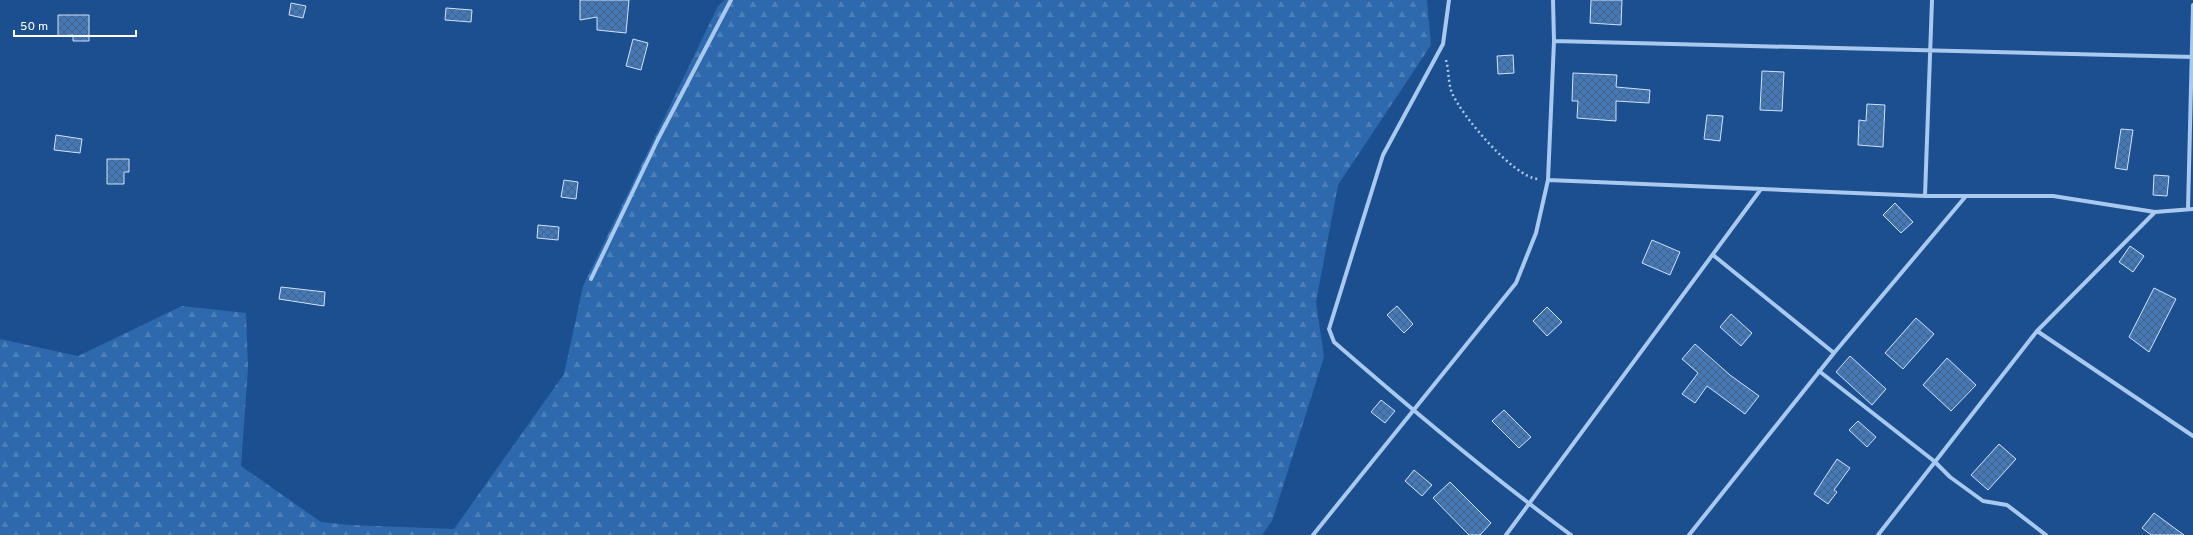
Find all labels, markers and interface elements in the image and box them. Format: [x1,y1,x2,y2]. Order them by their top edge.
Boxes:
scale bar [14,12,136,38]
text: 50 m [20,19,48,35]

